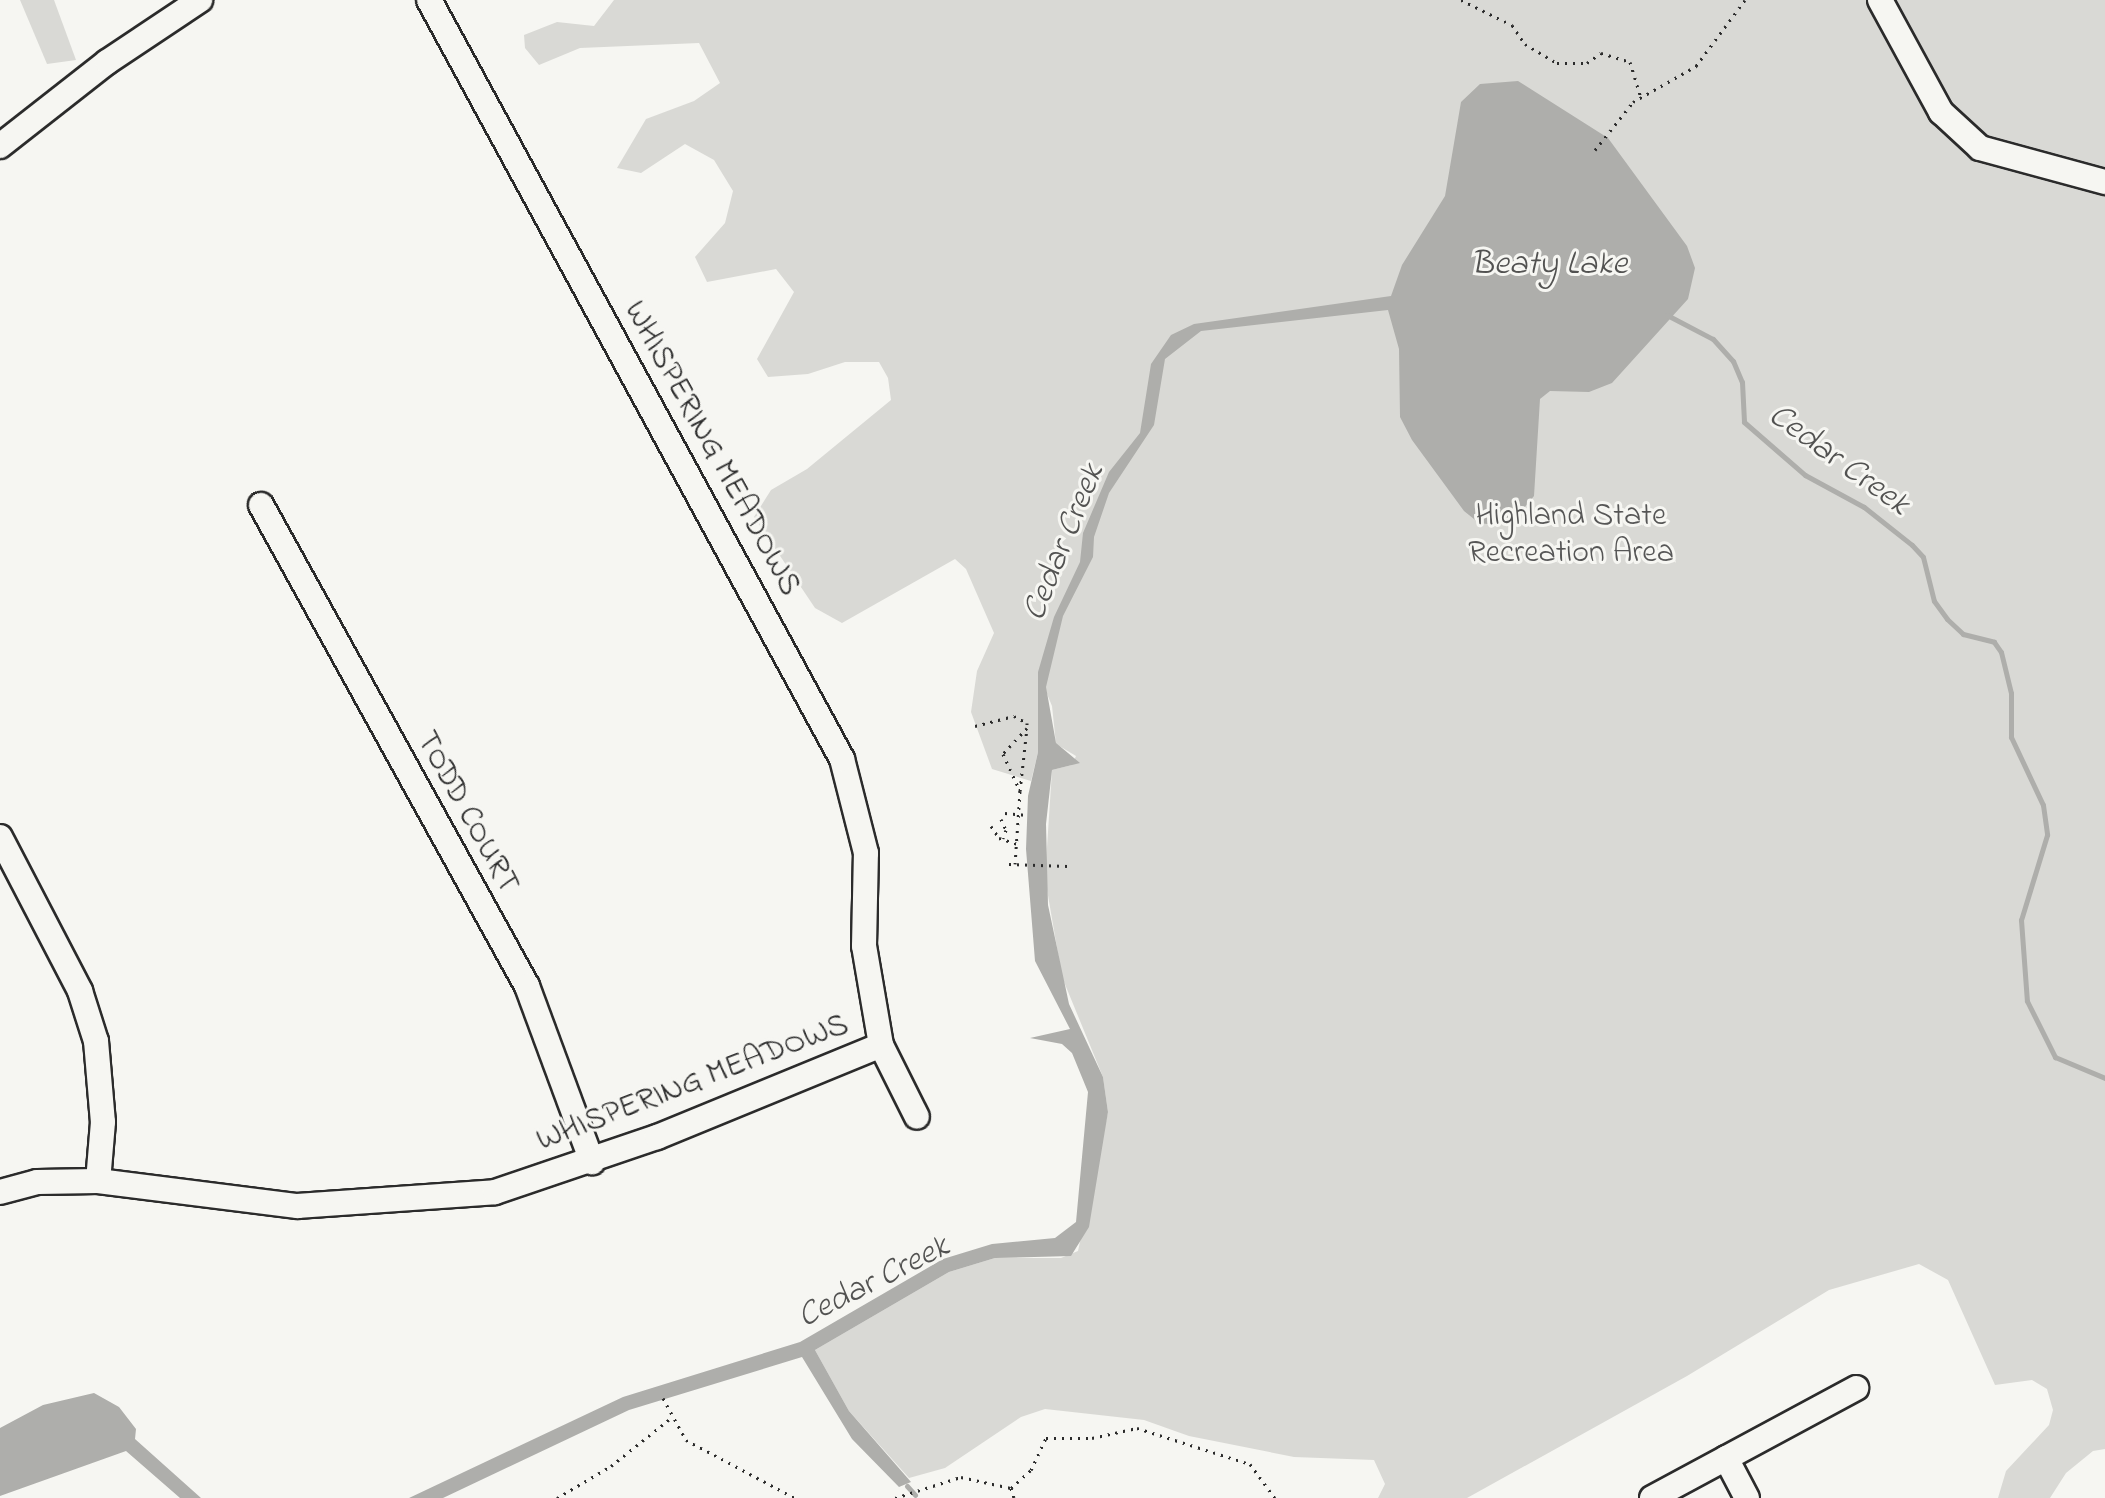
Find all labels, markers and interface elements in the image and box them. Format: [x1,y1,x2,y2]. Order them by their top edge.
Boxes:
water label: Beaty Lake [1471,246,1627,286]
street label: WHISPERING MEADOWS [614,295,808,603]
water label: Cedar Creek [1759,396,1917,526]
water label: Cedar Creek [1015,459,1115,627]
park label: Highland State Recreation Area [1468,499,1674,574]
street label: TODD COURT [406,725,526,901]
street label: WHISPERING MEADOWS [532,1007,854,1161]
water label: Cedar Creek [791,1227,957,1339]

